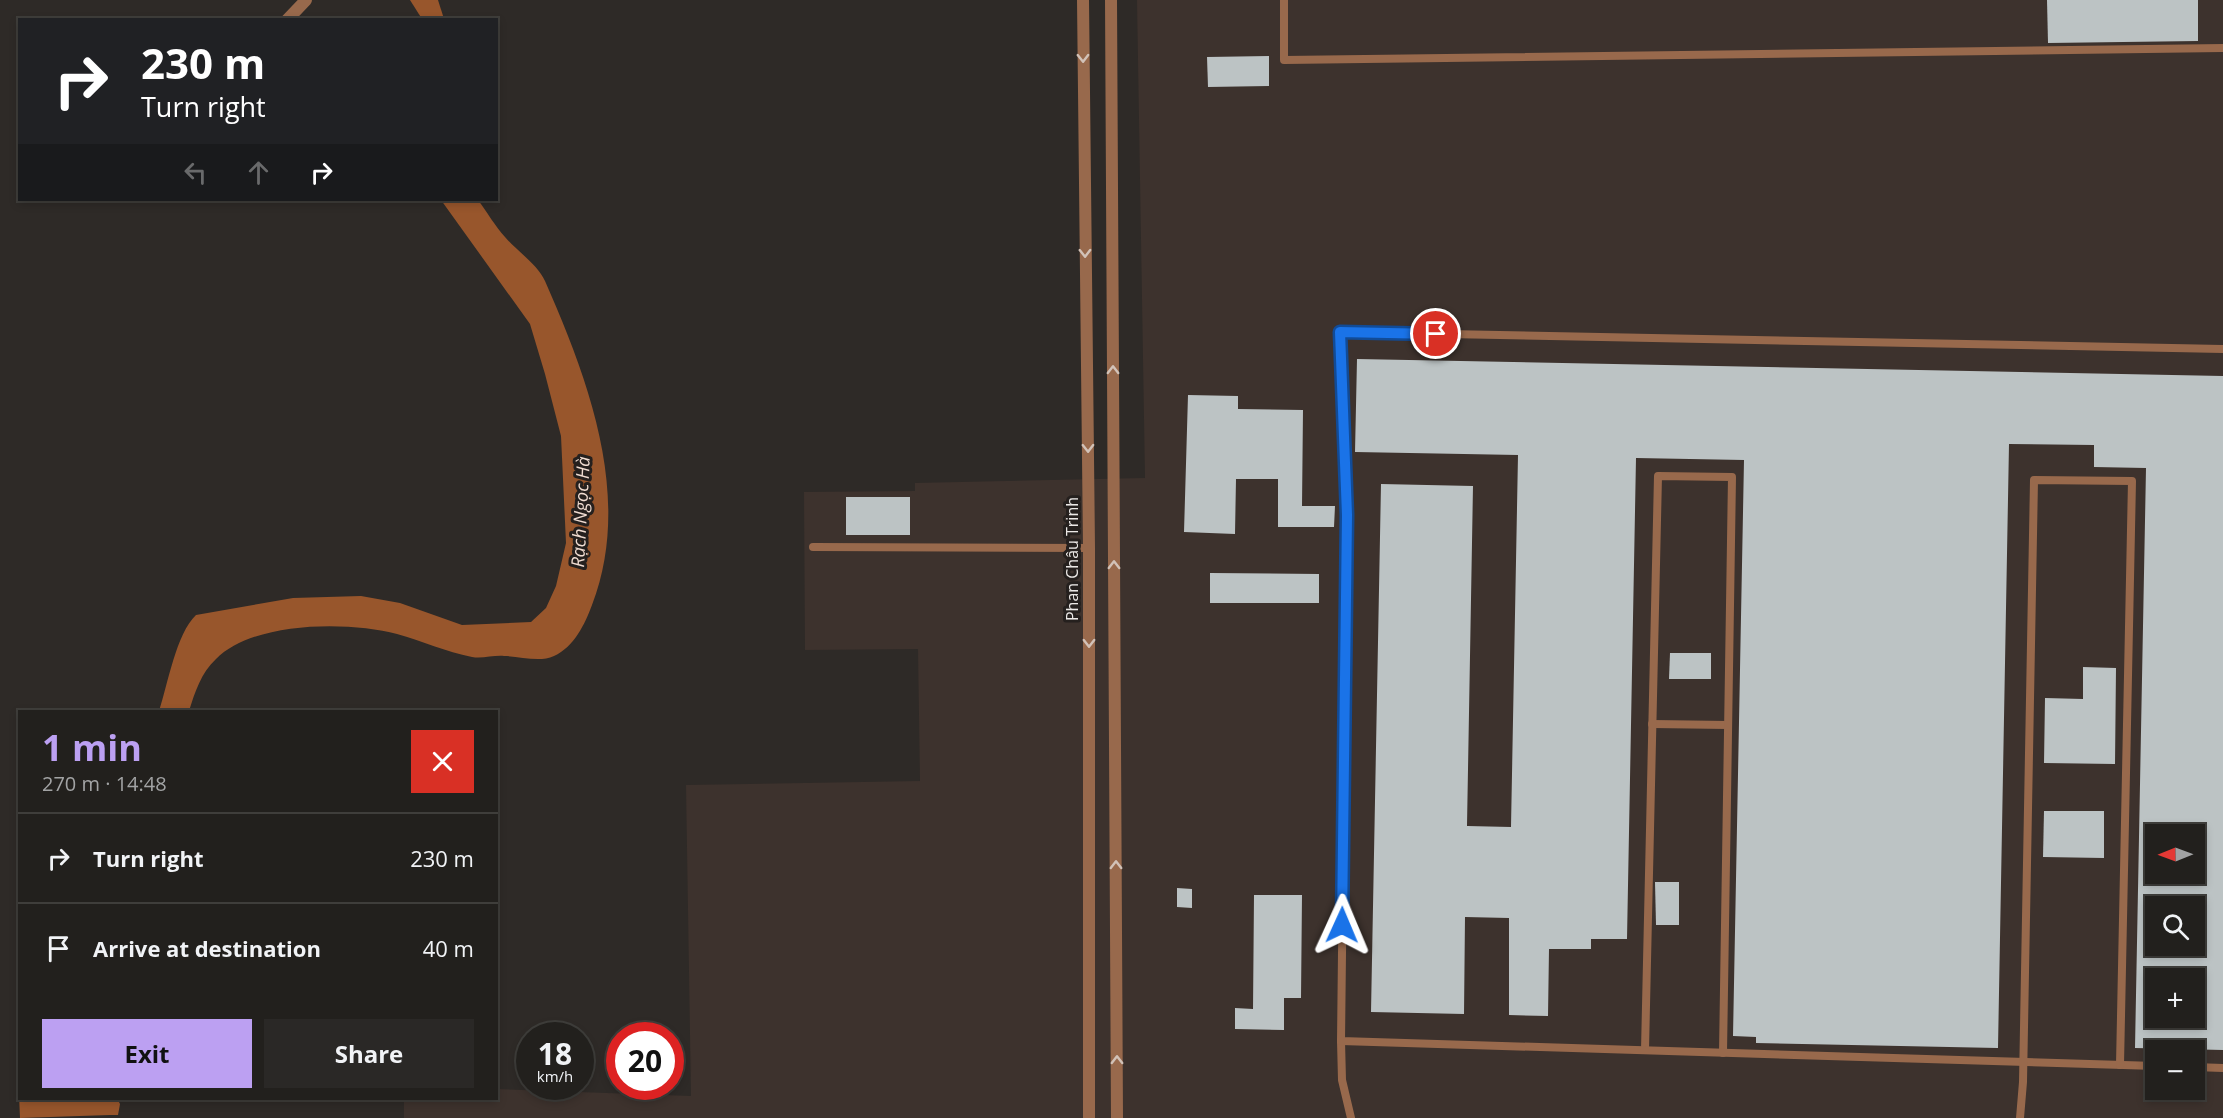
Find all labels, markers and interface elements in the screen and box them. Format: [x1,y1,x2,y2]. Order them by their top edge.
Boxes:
text: 230 m [141,34,265,91]
icon: right [42,42,120,120]
one-way arrow [1077,54,1089,63]
text: Turn right [141,88,266,125]
icon: left [179,156,212,189]
icon: ahead [242,156,275,189]
icon: right [305,156,338,189]
one-way arrow [1079,249,1092,258]
pin [1410,308,1461,359]
icon: arrive [1419,317,1452,350]
one-way arrow [1107,365,1119,374]
one-way arrow [1081,444,1094,453]
water label: Rạch Ngọc Hà [565,456,595,568]
street label: Phan Châu Trinh [1061,497,1083,621]
one-way arrow [1108,560,1120,569]
one-way arrow [1083,639,1095,648]
text: 1 min [42,723,142,772]
button: close [411,730,474,793]
text: 270 m · 14:48 [42,770,167,797]
north arrow [2145,824,2205,884]
map controls [2145,824,2205,1100]
icon: right [42,842,75,875]
text: Turn right [93,843,204,873]
text: 230 m [410,843,474,873]
one-way arrow [1110,860,1122,869]
position arrow [1310,893,1374,957]
button: search [2145,896,2205,956]
icon: arrive [42,932,75,965]
text: Arrive at destination [93,933,321,963]
text: 40 m [423,933,474,963]
button: + [2145,968,2205,1028]
button: Exit [42,1019,252,1088]
button: Share [264,1019,474,1088]
speed limit sign: 20 [606,1022,684,1100]
text: 18 [538,1033,572,1074]
button: − [2145,1040,2205,1100]
one-way arrow [1111,1055,1123,1064]
text: km/h [537,1066,573,1086]

